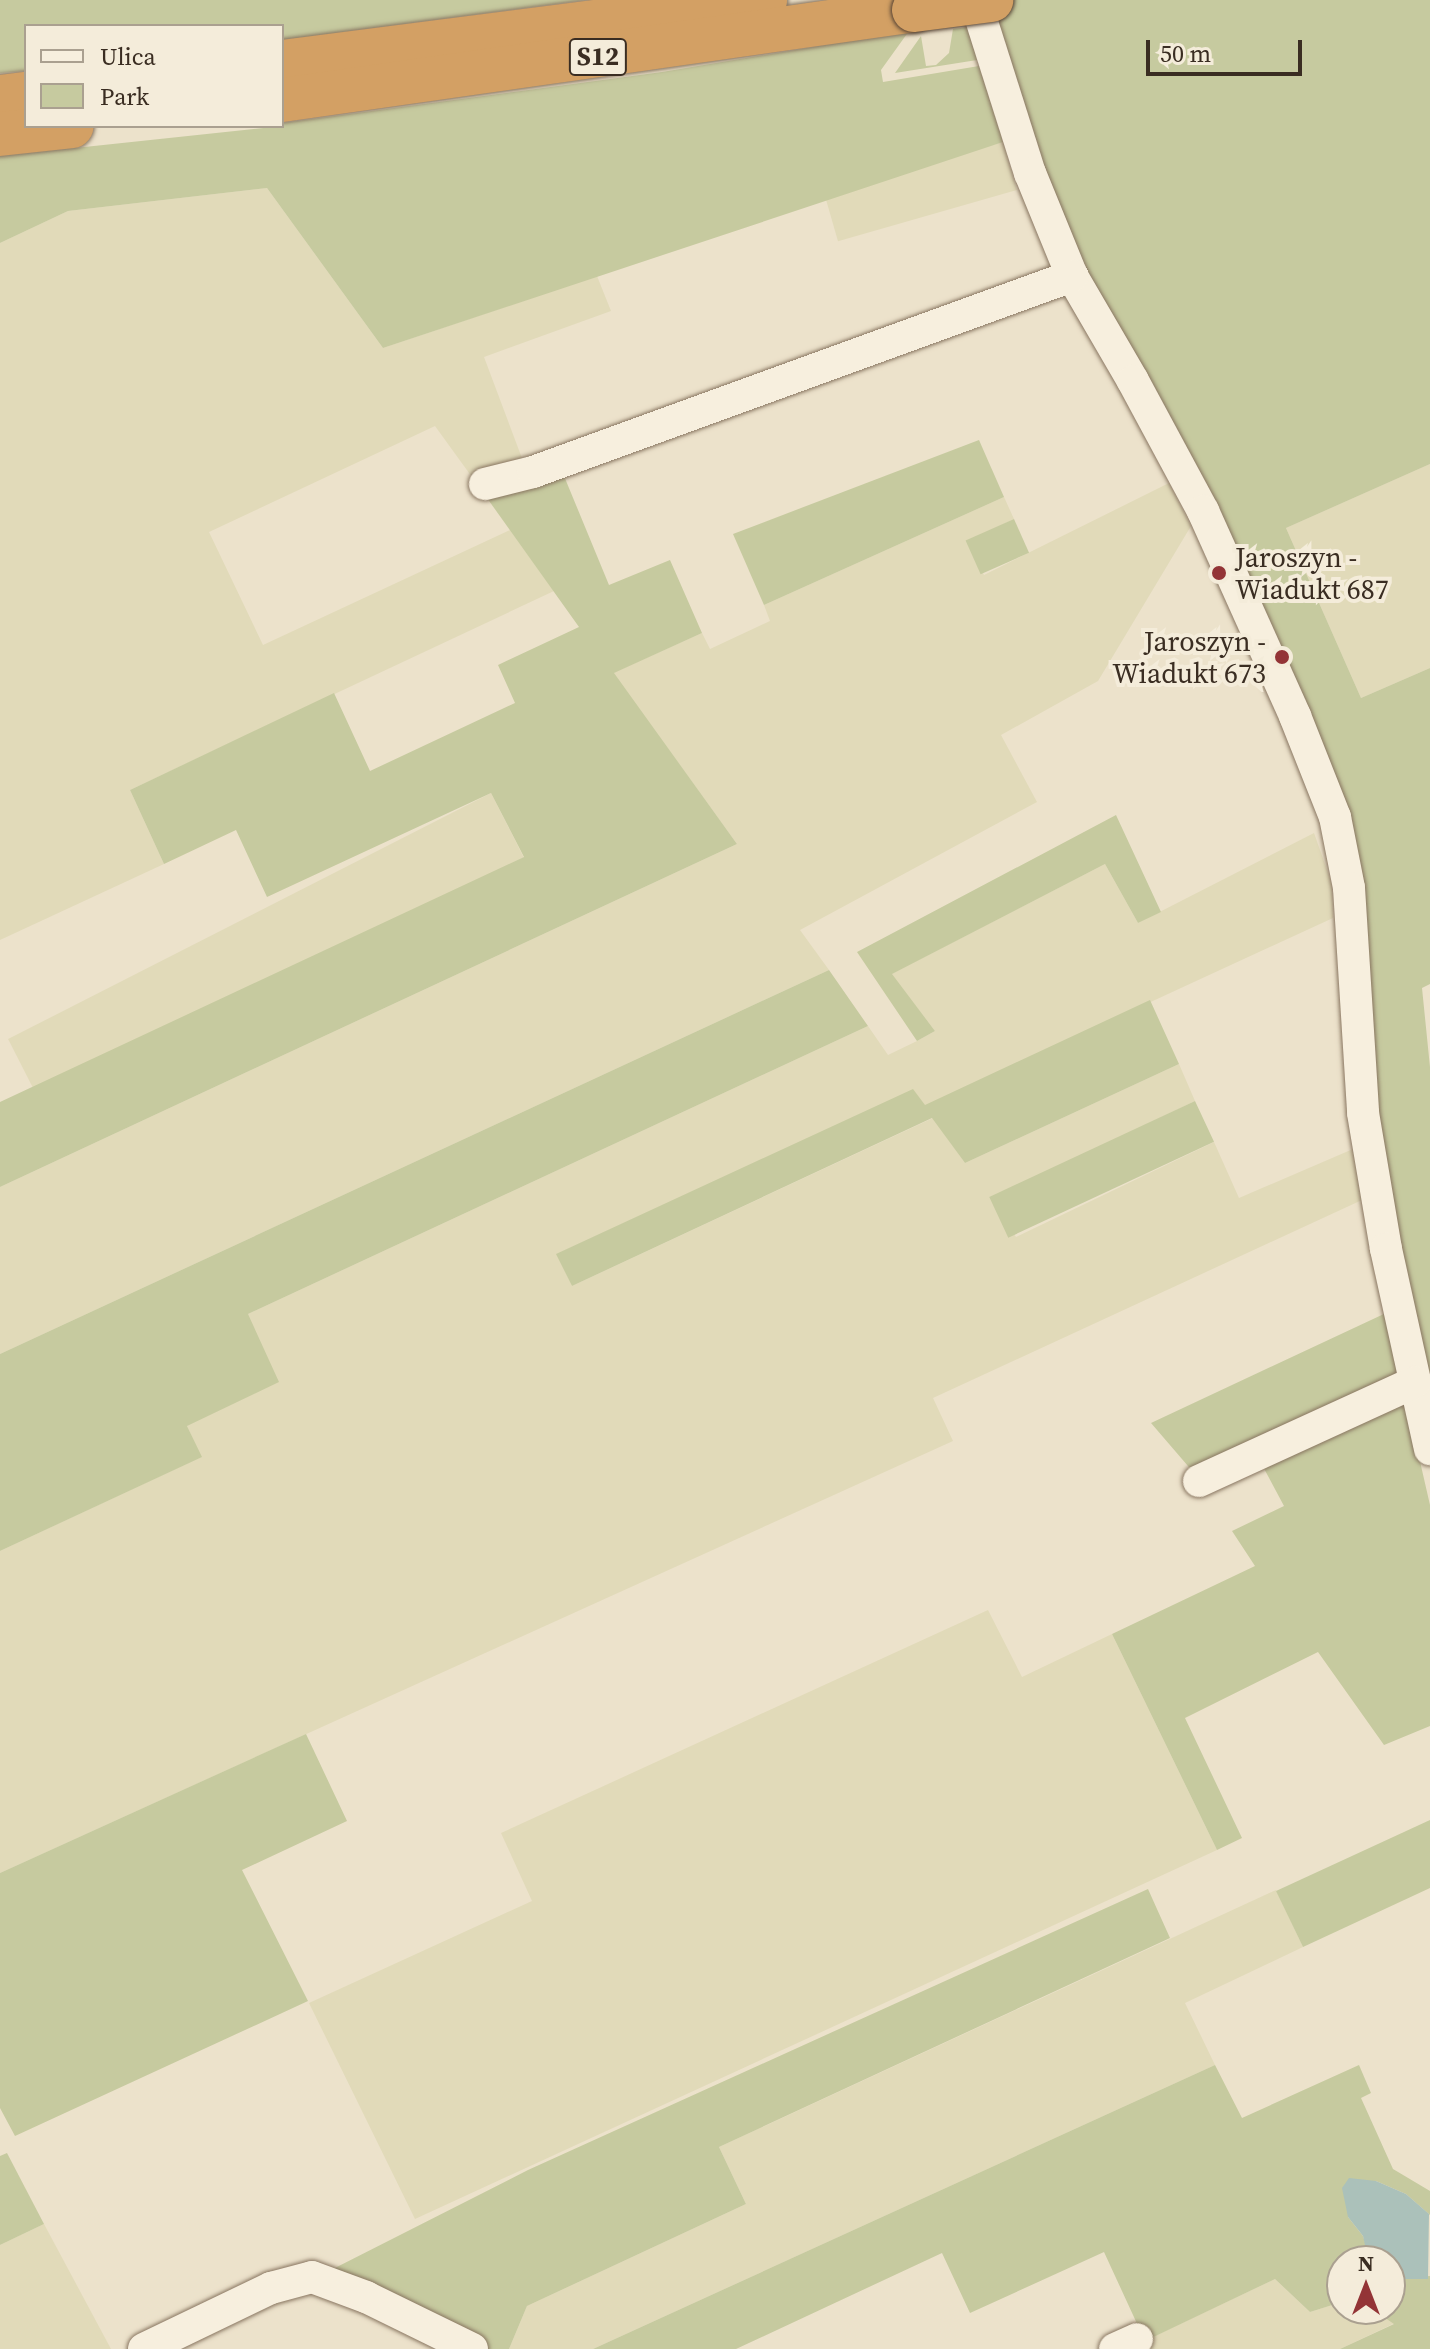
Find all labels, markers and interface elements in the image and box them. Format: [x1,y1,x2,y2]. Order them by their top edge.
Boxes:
legend [24,24,284,128]
scale bar [1150,24,1306,74]
road number: S12 [568,35,628,79]
text: 50 m [1160,37,1211,70]
text: Ulica [100,40,156,73]
text: Park [100,80,149,113]
place label: Jaroszyn - Wiadukt 687 [1235,540,1389,606]
marker: Jaroszyn - Wiadukt 687 [1210,564,1228,582]
place label: Jaroszyn - Wiadukt 673 [1112,624,1266,690]
marker: Jaroszyn - Wiadukt 673 [1273,648,1291,666]
north arrow [1326,2245,1406,2325]
text: N [1358,2248,1374,2278]

